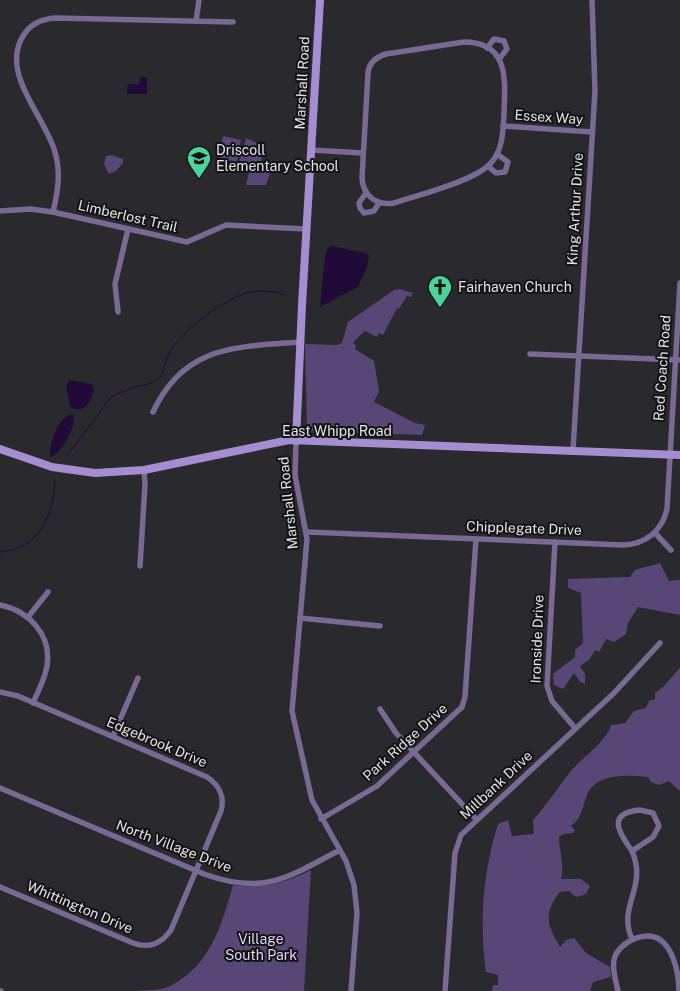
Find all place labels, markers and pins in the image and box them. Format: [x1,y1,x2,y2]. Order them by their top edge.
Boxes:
place label: Driscoll Elementary School [216,142,339,174]
school or university icon: Driscoll Elementary School [186,145,212,179]
church icon: Fairhaven Church [427,274,453,308]
place label: Fairhaven Church [458,279,572,295]

